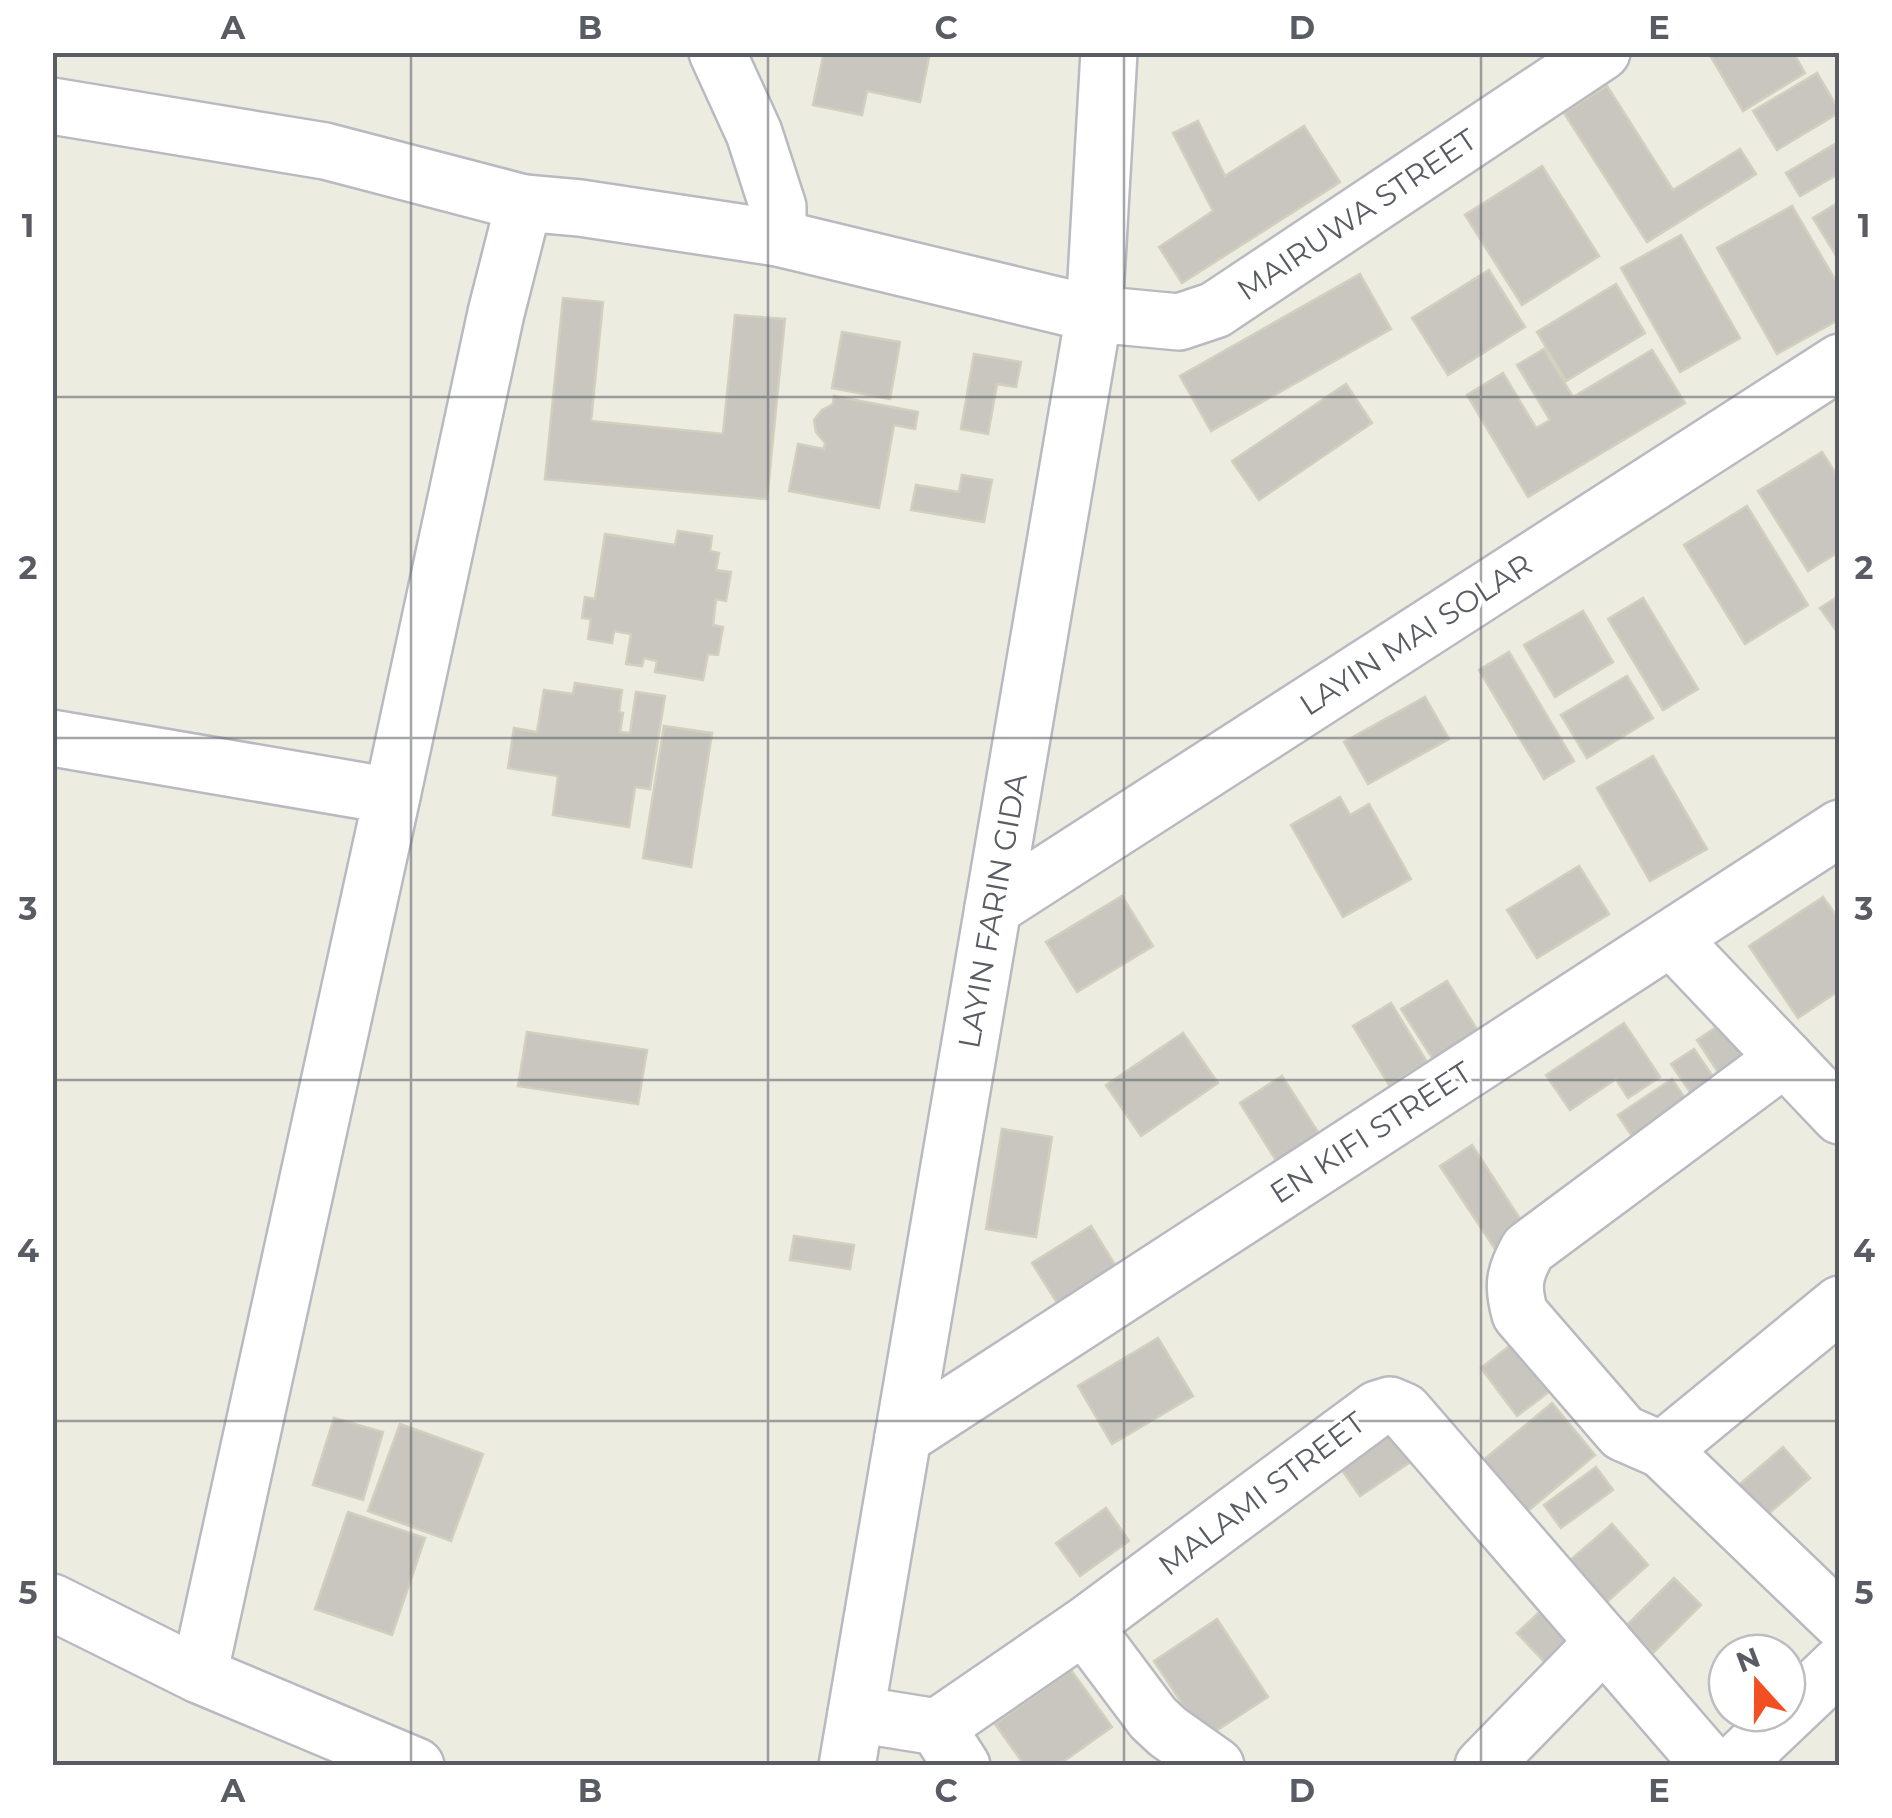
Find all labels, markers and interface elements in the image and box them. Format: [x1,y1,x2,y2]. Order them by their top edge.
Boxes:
text: A [220,8,246,47]
text: B [578,8,602,47]
text: C [934,8,958,47]
text: D [1289,8,1315,47]
text: E [1648,8,1670,47]
street label: MAIRUWA STREET [1230,120,1484,308]
text: 1 [22,206,34,245]
text: 1 [1858,206,1870,245]
street label: LAYIN MAI SOLAR [1293,546,1539,723]
text: 2 [19,548,37,587]
text: 2 [1855,548,1873,587]
street label: LAYIN FARIN GIDA [950,770,1035,1051]
text: 3 [18,889,37,928]
text: 3 [1854,889,1873,928]
street label: EN KIFI STREET [1263,1053,1479,1212]
text: 4 [17,1231,39,1270]
text: 4 [1853,1231,1875,1270]
street label: MALAMI STREET [1151,1403,1373,1583]
text: 5 [18,1573,38,1612]
text: 5 [1854,1573,1874,1612]
north arrow [1707,1633,1807,1733]
text: N [1731,1640,1765,1680]
text: A [220,1771,246,1810]
text: B [578,1771,602,1810]
text: C [934,1771,958,1810]
text: D [1289,1771,1315,1810]
text: E [1648,1771,1670,1810]

